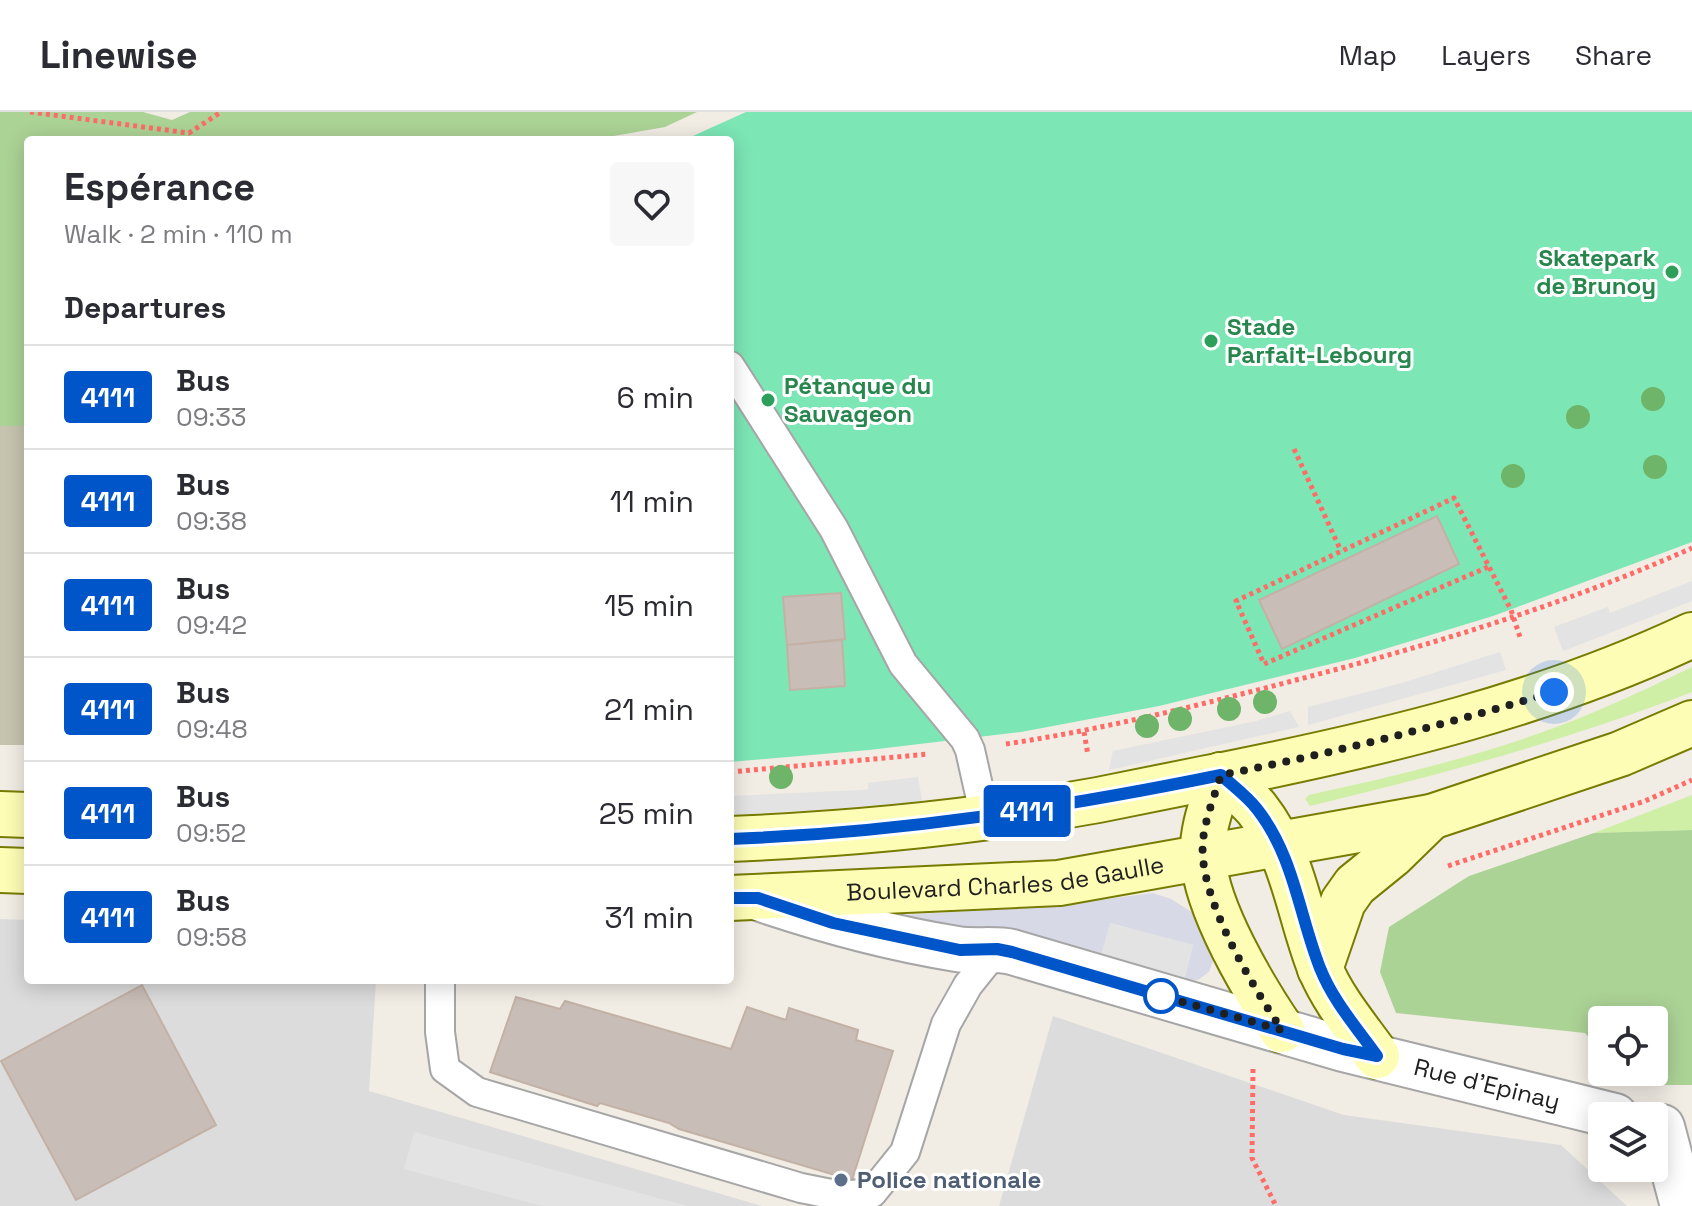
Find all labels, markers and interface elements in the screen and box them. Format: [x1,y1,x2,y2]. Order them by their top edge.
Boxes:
text: Linewise [40,31,198,79]
text: Map [1339,37,1397,73]
text: Layers [1441,37,1531,73]
text: Share [1575,37,1652,73]
button: heart [610,162,694,246]
text: Espérance [64,163,255,211]
text: Walk · 2 min · 110 m [64,217,293,251]
place label: Skatepark de Brunoy [1536,242,1656,301]
marker: Skatepark de Brunoy [1663,263,1681,281]
text: Departures [64,288,226,327]
place label: Stade Parfait-Lebourg [1227,311,1412,370]
marker: Stade Parfait-Lebourg [1202,332,1220,350]
text: Bus [176,361,230,400]
place label: Pétanque du Sauvageon [784,370,931,429]
text: 6 min [616,378,694,417]
text: 4111 [81,379,135,415]
marker: Pétanque du Sauvageon [759,391,777,409]
text: 09:33 [176,400,247,434]
text: Bus [176,465,230,504]
text: 11 min [610,482,694,521]
text: 4111 [81,483,135,519]
text: 09:38 [176,504,247,538]
text: Bus [176,569,230,608]
text: 15 min [604,586,694,625]
text: 4111 [81,587,135,623]
text: 09:42 [176,608,247,642]
your location [1534,672,1574,712]
text: Bus [176,673,230,712]
text: 21 min [604,690,694,729]
text: 4111 [81,691,135,727]
text: 09:48 [176,712,248,746]
text: Bus [176,777,230,816]
line badge: 4111 [971,785,1083,837]
text: 4111 [1000,793,1054,829]
text: 25 min [599,794,694,833]
text: 4111 [81,795,135,831]
text: 09:52 [176,816,246,850]
street label: Boulevard Charles de Gaulle [845,849,1166,908]
text: Bus [176,881,230,920]
text: 31 min [605,898,694,937]
text: 4111 [81,899,135,935]
text: 09:58 [176,920,247,954]
unlabelled marker [1144,979,1178,1013]
map controls [1588,1006,1668,1182]
button: locate [1588,1006,1668,1086]
street label: Rue d'Epinay [1411,1051,1563,1117]
button: layers [1588,1102,1668,1182]
place label: Police nationale [857,1164,1041,1195]
marker: Police nationale [832,1171,850,1189]

